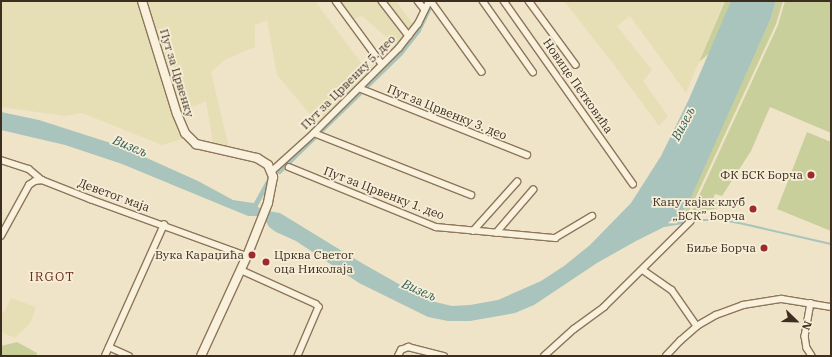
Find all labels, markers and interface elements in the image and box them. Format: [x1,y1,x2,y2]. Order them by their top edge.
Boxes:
street label: Пут за Црвенку [157,27,197,119]
street label: Пут за Црвенку 5. део [298,32,398,132]
street label: Новице Петковића [540,36,616,136]
street label: Пут за Црвенку 3. део [385,81,509,143]
water label: Визељ [669,104,699,144]
water label: Визељ [110,133,150,161]
street label: Пут за Црвенку 1. део [322,163,446,223]
place label: ФК БСК Борча [720,168,803,182]
marker: ФК БСК Борча [806,170,816,180]
street label: Деветог маја [76,175,152,215]
place label: Кану кајак клуб „БСК” Борча [652,195,745,223]
marker: Кану кајак клуб „БСК” Борча [748,204,758,214]
place label: Биље Борча [686,241,756,255]
marker: Биље Борча [759,243,769,253]
place label: Вука Караџића [155,248,244,262]
place label: Црква Светог оца Николаја [274,248,354,276]
marker: Вука Караџића [247,250,257,260]
marker: Црква Светог оца Николаја [261,257,271,267]
district label: IRGOT [29,269,75,285]
water label: Визељ [399,277,439,305]
north arrow [776,301,816,341]
text: N [799,319,815,332]

